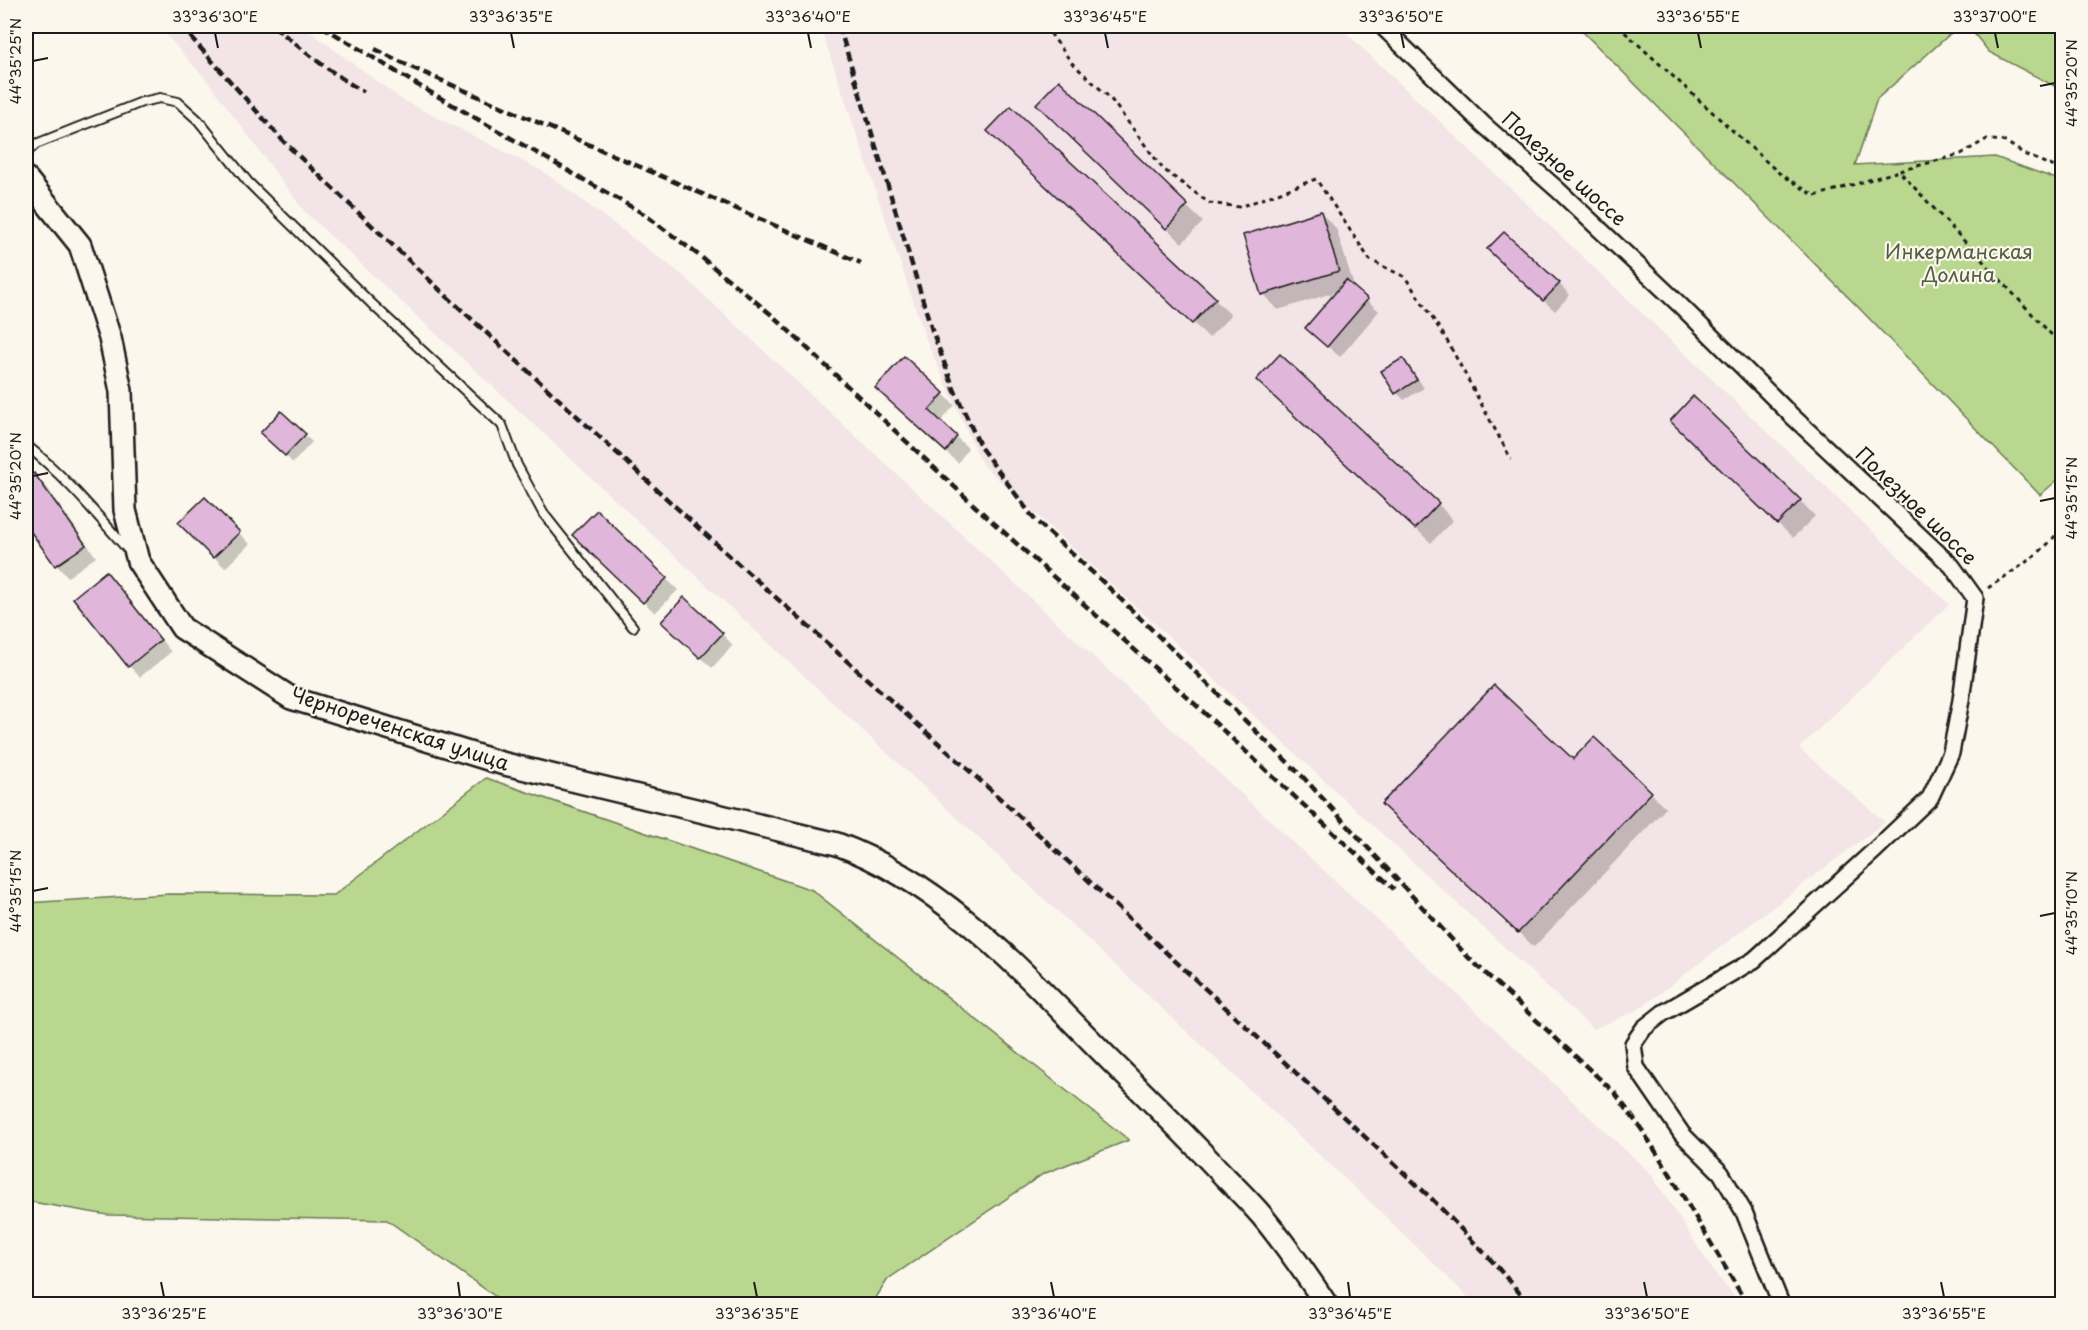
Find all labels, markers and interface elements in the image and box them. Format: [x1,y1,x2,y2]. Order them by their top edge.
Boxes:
text: 33°36'30"E [172,4,258,27]
text: 33°36'35"E [469,4,553,27]
text: 33°36'40"E [765,4,851,27]
text: 33°36'45"E [1063,4,1147,27]
text: 33°36'50"E [1358,4,1444,27]
text: 33°36'55"E [1656,4,1740,27]
text: 33°37'00"E [1953,4,2037,27]
text: 44°35'25"N [3,18,26,104]
text: 44°35'20"N [2059,39,2082,127]
street label: Полезное шоссе [1496,104,1634,233]
park label: Инкерманская Долина [1885,236,2033,289]
text: 44°35'20"N [3,432,26,520]
street label: Полезное шоссе [1849,439,1984,571]
text: 44°35'15"N [2059,456,2082,540]
street label: Чернореченская улица [287,679,514,778]
text: 44°35'15"N [3,849,26,933]
text: 44°35'10"N [2059,871,2082,955]
text: 33°36'25"E [121,1301,207,1324]
text: 33°36'30"E [417,1301,503,1324]
text: 33°36'35"E [715,1301,799,1324]
text: 33°36'40"E [1011,1301,1097,1324]
text: 33°36'45"E [1308,1301,1392,1324]
text: 33°36'50"E [1604,1301,1690,1324]
text: 33°36'55"E [1902,1301,1986,1324]

